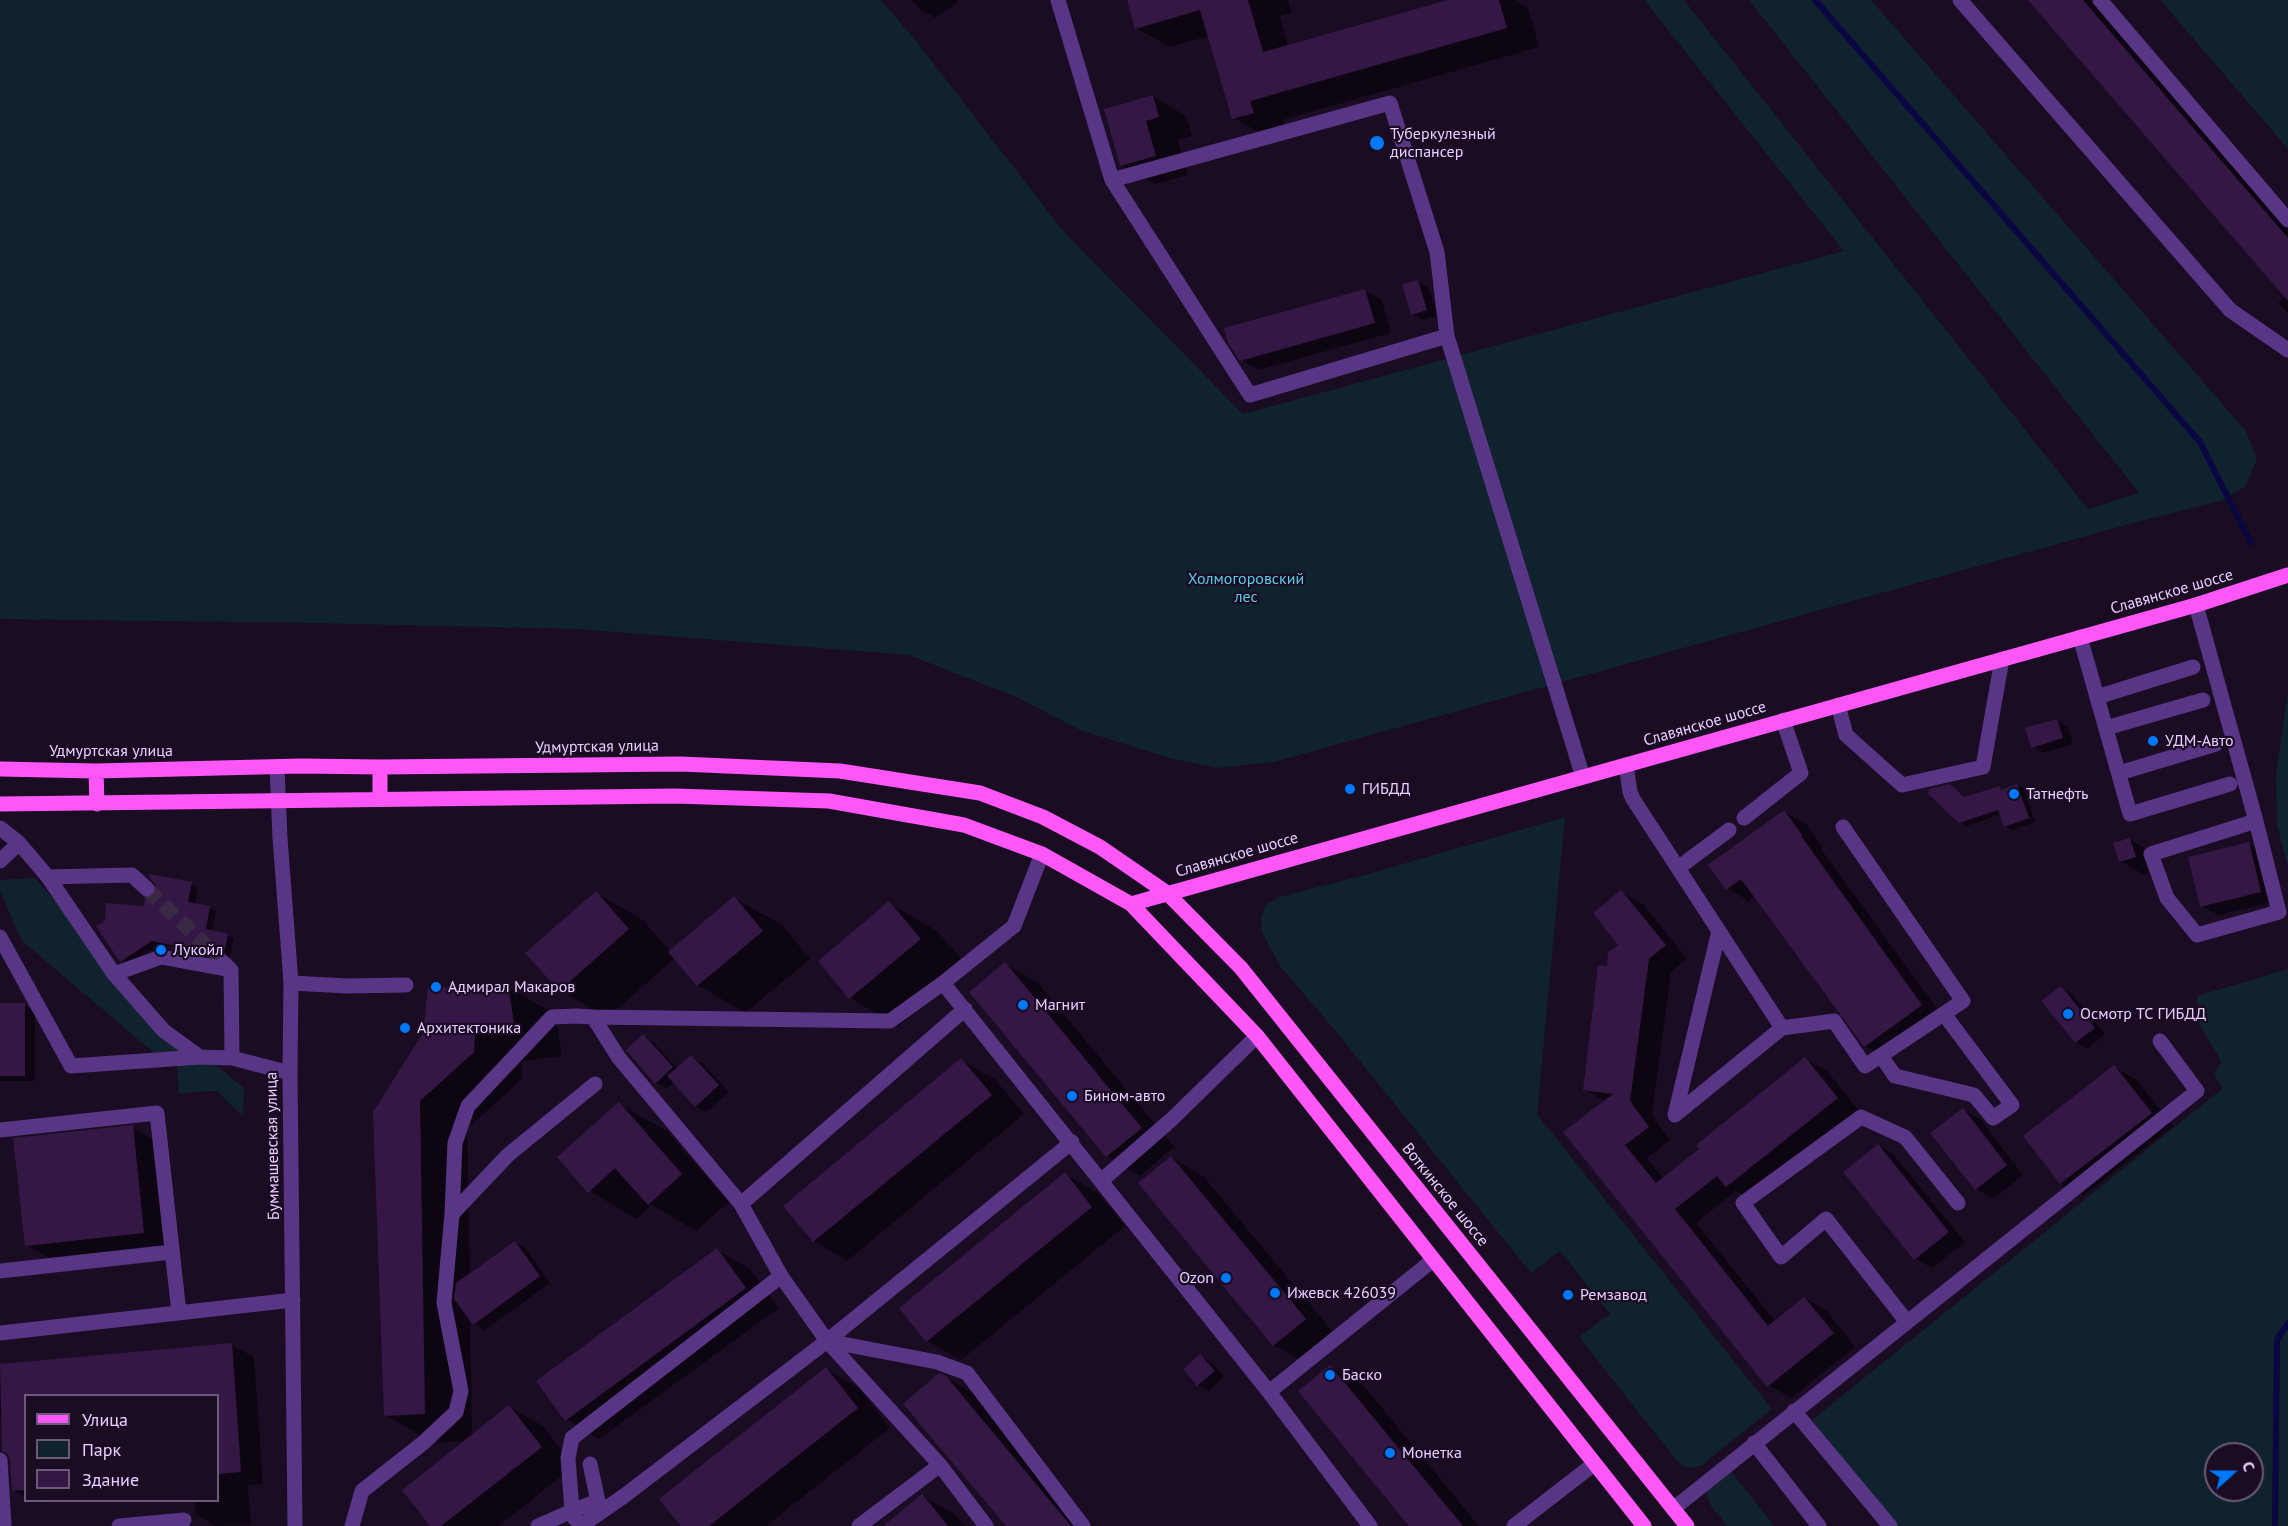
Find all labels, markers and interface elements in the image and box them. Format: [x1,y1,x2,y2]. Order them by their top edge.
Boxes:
place label: Туберкулезный диспансер [1390,124,1496,162]
marker: Туберкулезный диспансер [1368,134,1386,152]
street label: Славянское шоссе [2108,565,2236,619]
park label: Холмогоровский лес [1188,569,1304,607]
street label: Славянское шоссе [1641,697,1769,751]
place label: УДМ-Авто [2165,731,2234,751]
marker: УДМ-Авто [2146,734,2160,748]
street label: Удмуртская улица [535,736,659,758]
street label: Удмуртская улица [49,741,173,761]
place label: ГИБДД [1362,779,1411,799]
marker: ГИБДД [1343,782,1357,796]
place label: Татнефть [2026,784,2088,804]
marker: Татнефть [2007,787,2021,801]
street label: Славянское шоссе [1173,828,1301,882]
place label: Лукойл [173,940,223,960]
marker: Лукойл [154,943,168,957]
place label: Адмирал Макаров [448,977,575,997]
marker: Адмирал Макаров [429,980,443,994]
place label: Магнит [1035,995,1085,1015]
marker: Магнит [1016,998,1030,1012]
place label: Осмотр ТС ГИБДД [2080,1004,2206,1024]
marker: Осмотр ТС ГИБДД [2061,1007,2075,1021]
place label: Архитектоника [417,1018,521,1038]
marker: Архитектоника [398,1021,412,1035]
street label: Буммашевская улица [262,1072,284,1220]
place label: Бином-авто [1084,1086,1165,1106]
marker: Бином-авто [1065,1089,1079,1103]
street label: Воткинское шоссе [1398,1140,1492,1250]
place label: Ozon [1179,1268,1214,1288]
marker: Ozon [1219,1271,1233,1285]
place label: Ижевск 426039 [1287,1283,1396,1303]
place label: Ремзавод [1580,1285,1647,1305]
marker: Ижевск 426039 [1268,1286,1282,1300]
marker: Ремзавод [1561,1288,1575,1302]
place label: Баско [1342,1365,1382,1385]
marker: Баско [1323,1368,1337,1382]
legend [24,1394,219,1502]
text: Улица [82,1408,128,1431]
text: Парк [82,1438,121,1461]
north arrow [2204,1442,2264,1502]
place label: Монетка [1402,1443,1462,1463]
marker: Монетка [1383,1446,1397,1460]
text: С [2238,1458,2260,1474]
text: Здание [82,1468,139,1491]

